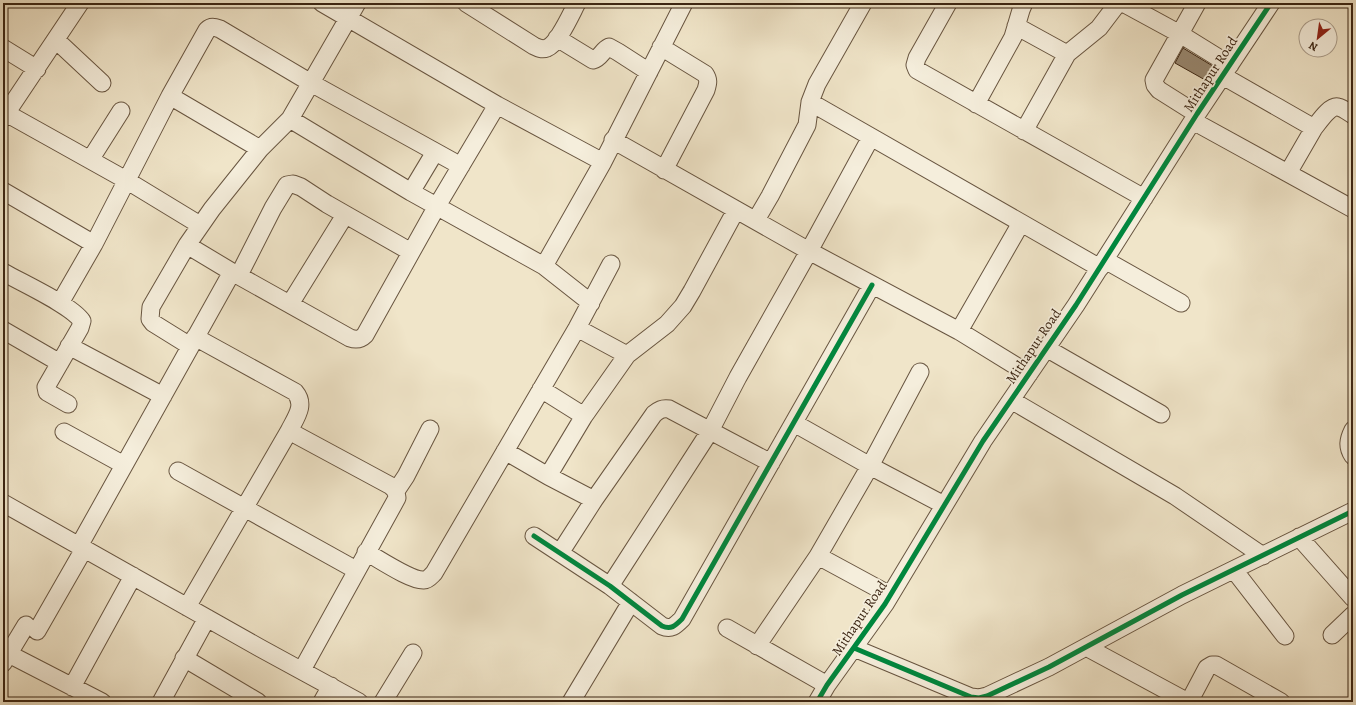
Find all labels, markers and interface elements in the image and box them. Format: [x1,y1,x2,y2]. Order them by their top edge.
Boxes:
north arrow [1298,18,1338,58]
street label: Mithapur Road [1179,32,1242,116]
text: N [1306,38,1321,55]
street label: Mithapur Road [1001,305,1066,387]
street label: Mithapur Road [827,577,892,659]

